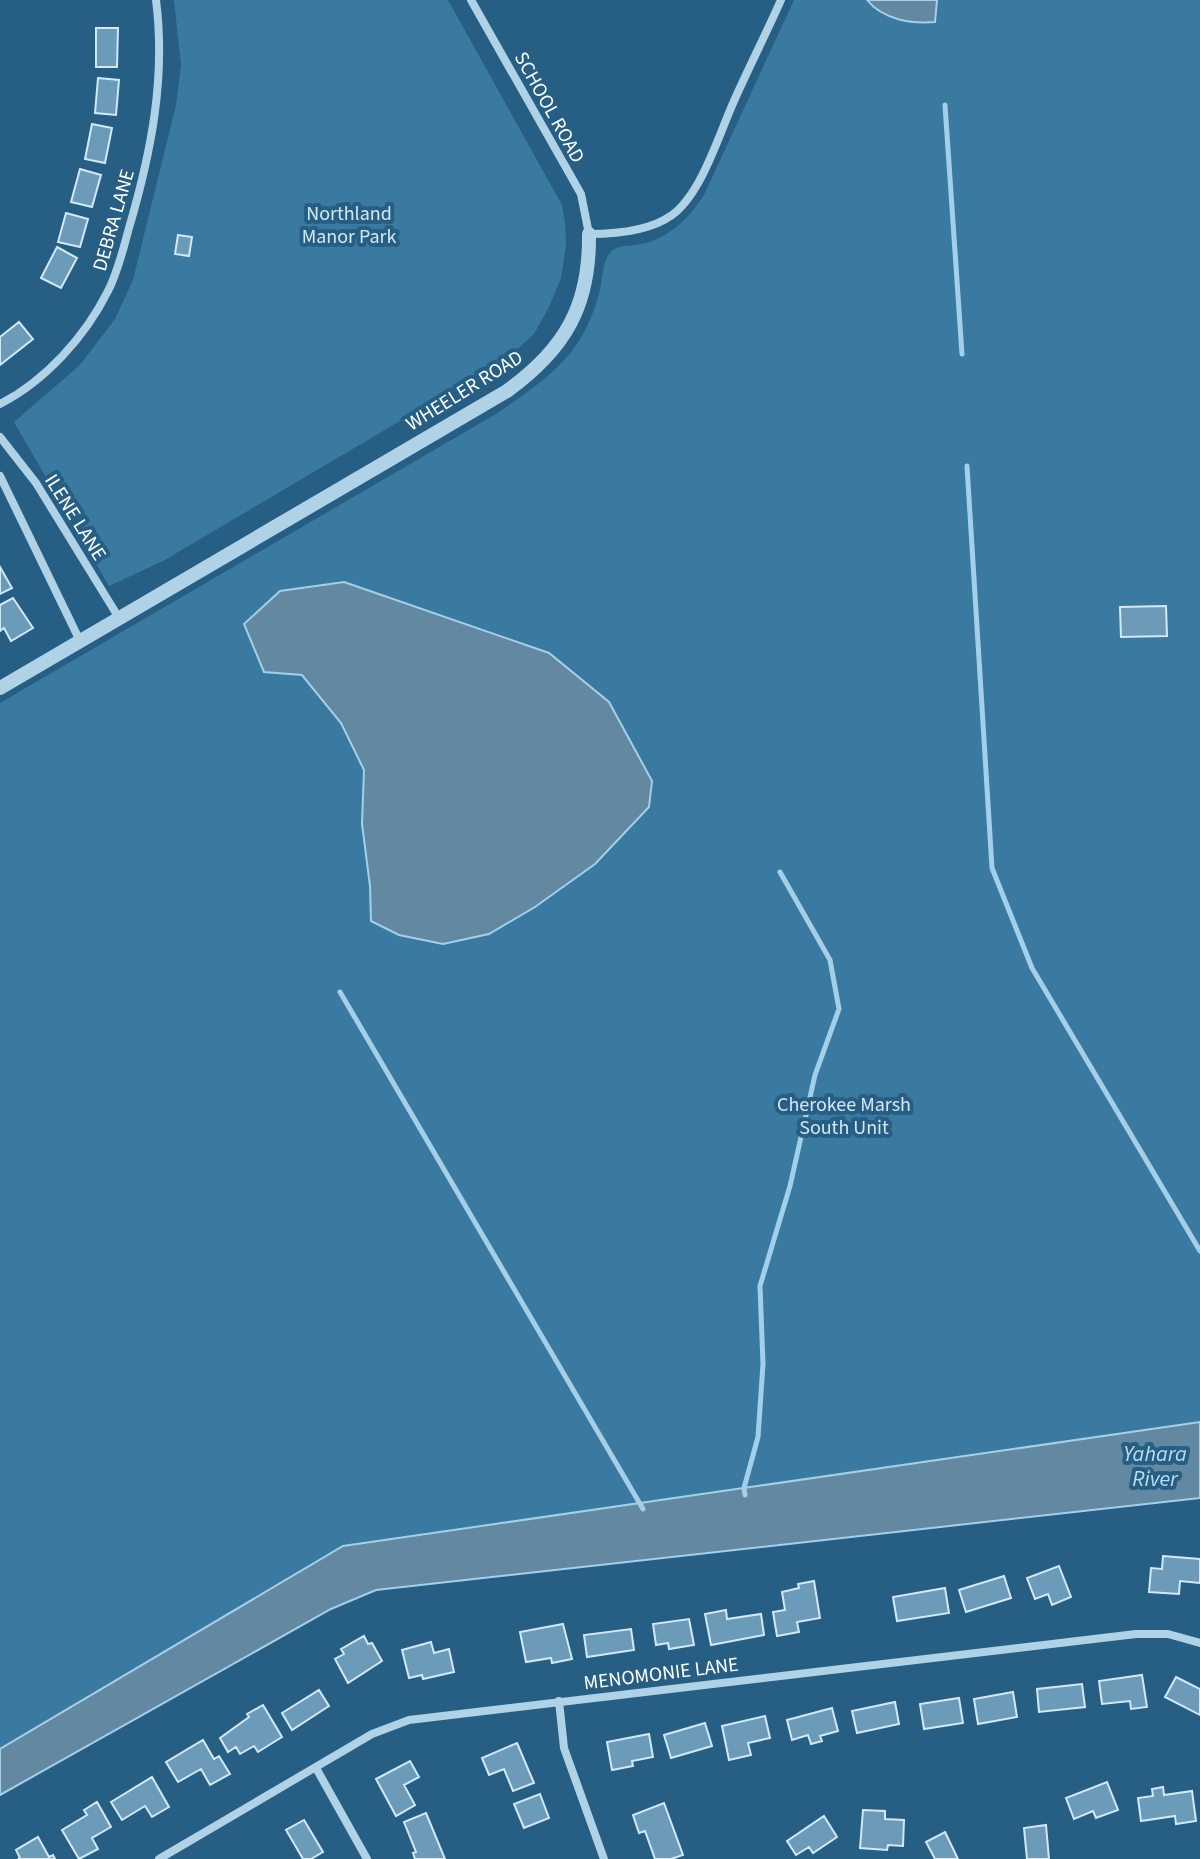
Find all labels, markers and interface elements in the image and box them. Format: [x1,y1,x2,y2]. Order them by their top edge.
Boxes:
street label: SCHOOL ROAD [507,47,591,168]
street label: DEBRA LANE [86,166,142,275]
park label: Northland Manor Park [302,200,396,251]
street label: WHEELER ROAD [401,344,528,438]
street label: ILENE LANE [38,469,113,566]
park label: Cherokee Marsh South Unit [777,1091,911,1142]
water label: Yahara River [1123,1438,1187,1495]
street label: MENOMONIE LANE [582,1651,740,1697]

